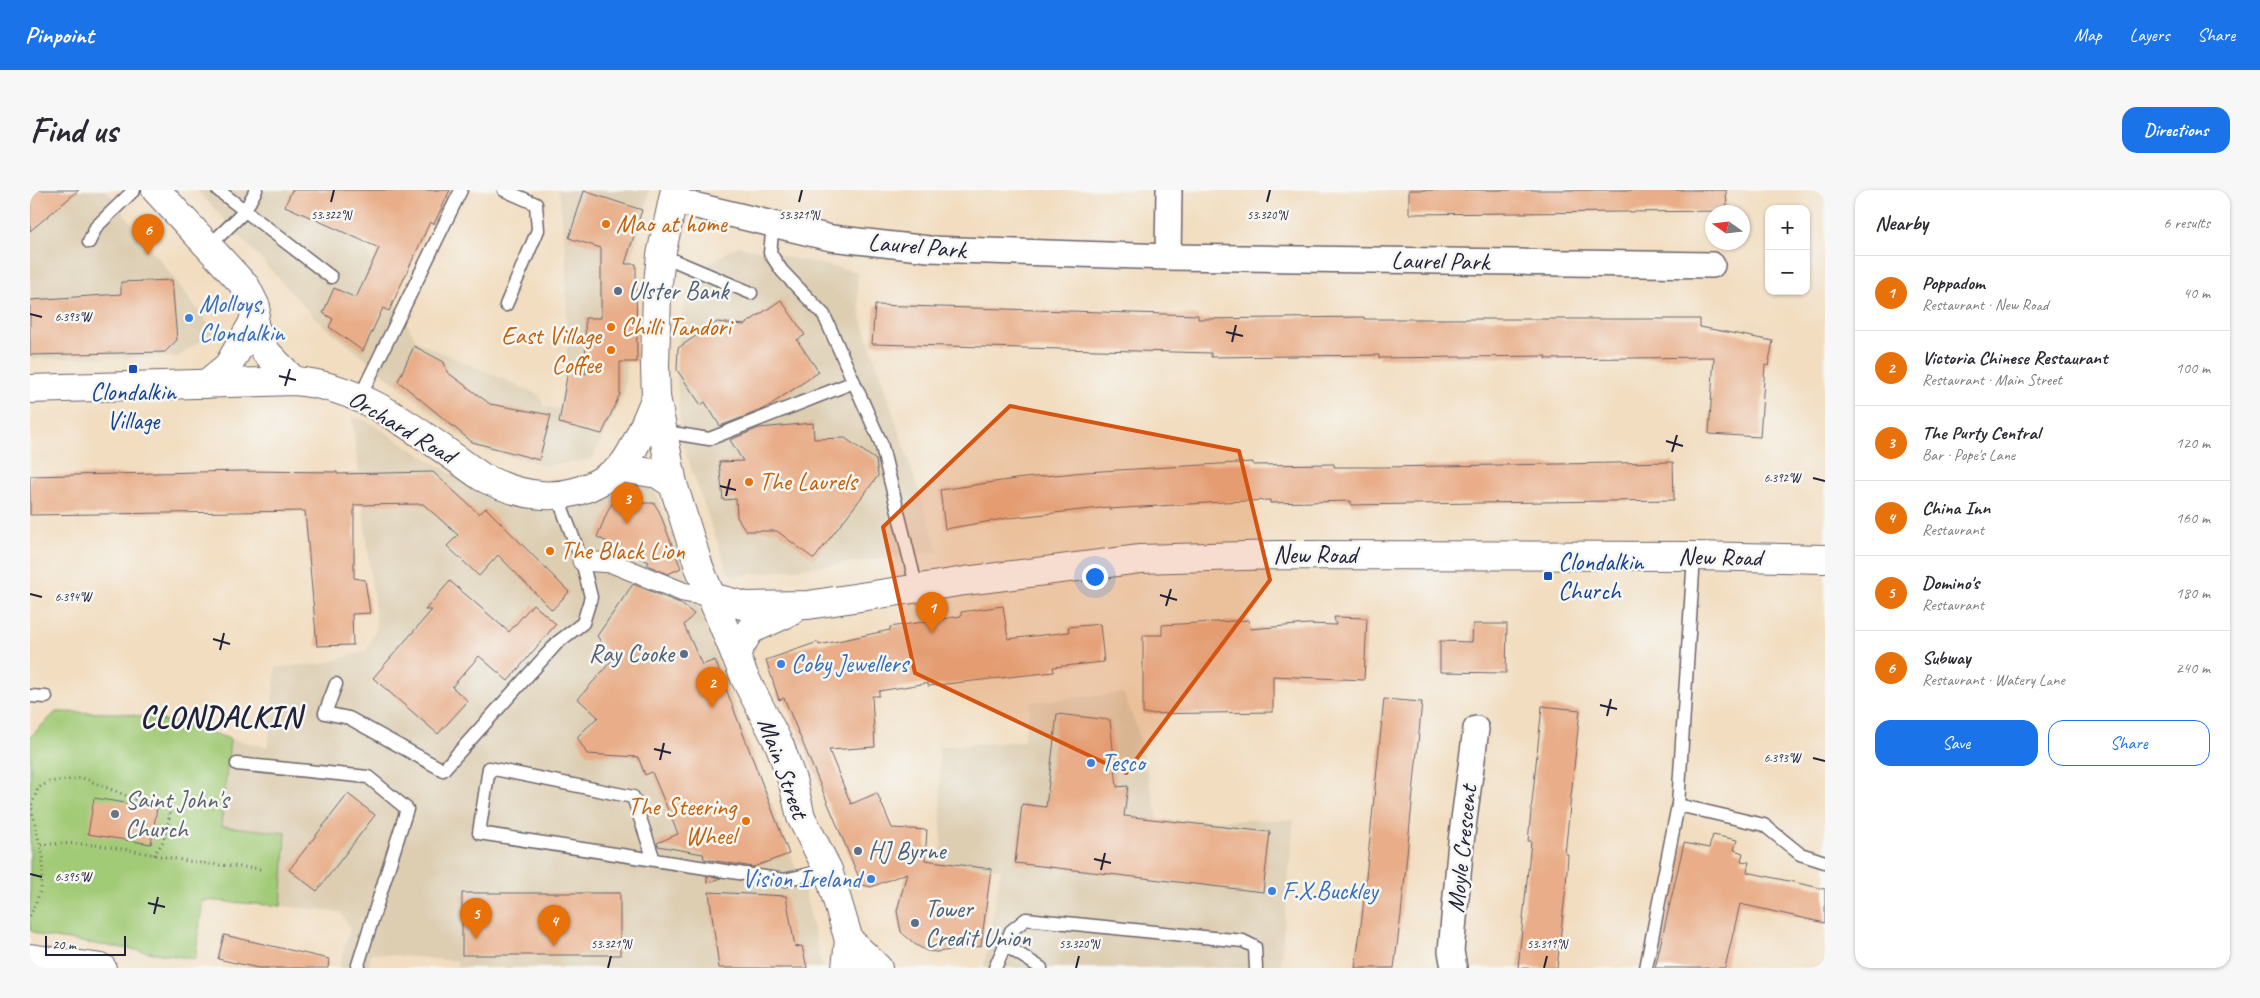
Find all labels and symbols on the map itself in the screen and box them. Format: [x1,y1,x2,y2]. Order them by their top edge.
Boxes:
north arrow [1705,205,1750,250]
text: 53.322°N [311,207,353,223]
text: 53.321°N [779,207,821,223]
text: 53.320°N [1247,207,1289,223]
place label: Mao at home [616,208,729,240]
pin: 6 [132,214,164,255]
marker: Mao at home [600,218,612,230]
street label: Laurel Park [867,226,969,266]
street label: Laurel Park [1391,244,1491,278]
place label: Ulster Bank [628,275,730,307]
marker: Ulster Bank [612,285,624,297]
place label: Molloys, Clondalkin [199,288,286,349]
text: 6.393°W [55,309,93,325]
place label: Chilli Tandori [621,311,734,343]
marker: Molloys, Clondalkin [183,312,195,324]
place label: East Village Coffee [501,320,603,381]
marker: Chilli Tandori [605,321,617,333]
marker: East Village Coffee [605,344,617,356]
marker: Clondalkin Village [127,363,139,375]
place label: Clondalkin Village [90,376,177,437]
street label: Orchard Road [343,383,464,473]
place label: The Laurels [759,466,859,498]
text: 6.392°W [1764,470,1802,486]
marker: The Laurels [743,476,755,488]
pin: 3 [611,483,643,524]
place label: The Black Lion [560,535,685,567]
street label: New Road [1273,539,1361,571]
street label: New Road [1678,540,1766,574]
marker: The Black Lion [544,545,556,557]
place label: Clondalkin Church [1558,546,1645,607]
your location [1082,564,1108,590]
marker: Clondalkin Church [1542,570,1554,582]
text: 6.394°W [55,589,93,605]
pin: 1 [916,592,948,633]
place label: Ray Cooke [589,638,676,670]
marker: Ray Cooke [678,648,690,660]
place label: Coby Jewellers [791,648,910,680]
marker: Coby Jewellers [775,658,787,670]
pin: 2 [696,667,728,708]
district label: CLONDALKIN [140,698,306,736]
street label: Main Street [750,713,817,825]
place label: Tesco [1101,747,1148,779]
text: 6.393°W [1764,750,1802,766]
marker: Tesco [1085,757,1097,769]
street label: Moyle Crescent [1439,781,1485,914]
place label: Saint John's Church [125,784,231,845]
place label: The Steering Wheel [628,791,741,852]
marker: Saint John's Church [109,808,121,820]
marker: The Steering Wheel [740,815,752,827]
place label: HJ Byrne [868,835,947,867]
marker: HJ Byrne [852,845,864,857]
place label: Vision Ireland [742,863,864,895]
text: 6.395°W [55,869,93,885]
marker: Vision Ireland [865,873,877,885]
place label: F.X.Buckley [1282,875,1380,907]
marker: F.X.Buckley [1266,885,1278,897]
place label: Tower Credit Union [925,893,1032,954]
pin: 5 [460,898,492,939]
pin: 4 [538,905,570,946]
marker: Tower Credit Union [909,917,921,929]
scale bar [45,933,126,956]
text: 53.321°N [591,936,633,952]
text: 53.320°N [1059,936,1101,952]
text: 53.319°N [1527,936,1569,952]

